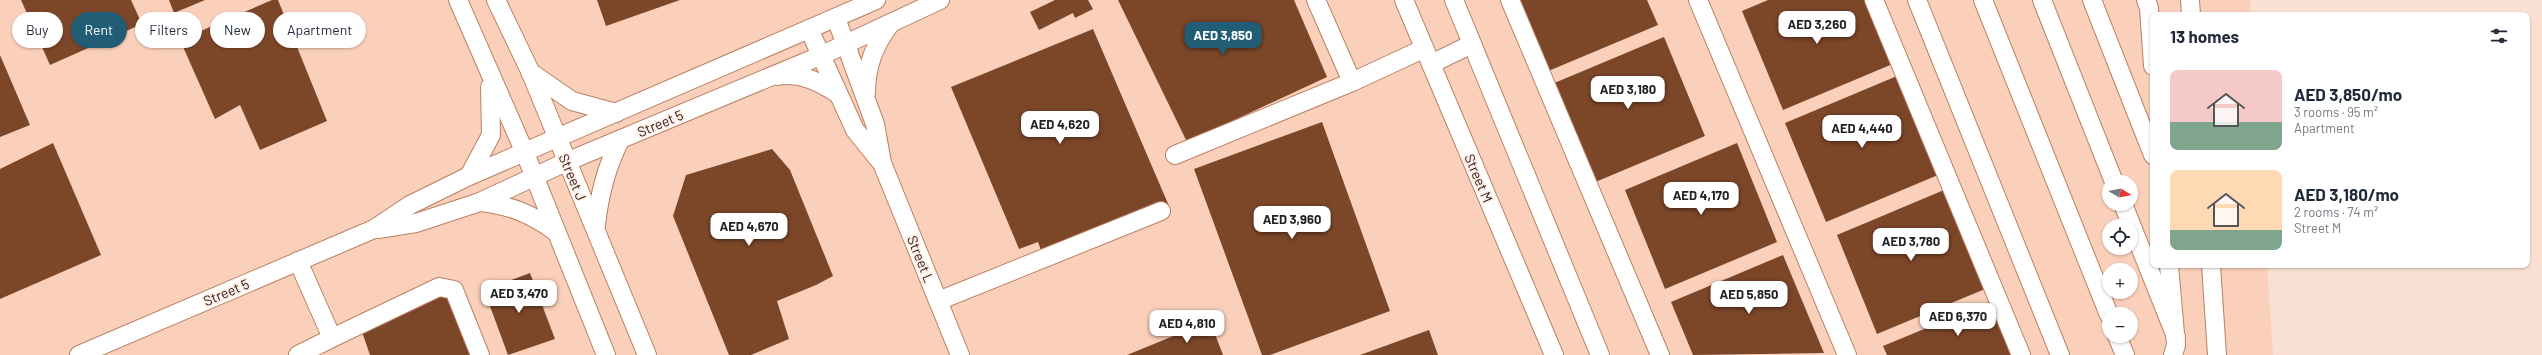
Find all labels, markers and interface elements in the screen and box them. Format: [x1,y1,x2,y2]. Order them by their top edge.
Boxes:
pin: AED 3,260 [1771,11,1863,45]
chip: Buy [12,12,63,48]
chip: Rent [71,12,127,48]
chip: Filters [135,12,202,48]
chip: New [210,12,265,48]
chip: Apartment [273,12,366,48]
text: AED 3,260 [1787,16,1847,32]
pin: AED 3,850 [1177,22,1269,56]
icon: filters [2488,25,2510,47]
text: 13 homes [2170,26,2239,46]
text: AED 3,850 [1194,27,1252,43]
pin: AED 3,180 [1582,76,1674,110]
text: AED 3,180 [1600,81,1656,97]
text: AED 3,850/mo [2294,84,2402,104]
icon: home [2202,86,2250,134]
text: 3 rooms · 95 m² [2294,104,2378,120]
street label: Street 5 [634,106,686,140]
pin: AED 4,620 [1014,111,1106,145]
pin: AED 4,440 [1816,115,1908,149]
text: AED 4,620 [1030,116,1090,132]
text: AED 4,440 [1831,120,1893,136]
text: Apartment [2294,120,2355,136]
street label: Street J [556,151,590,203]
street label: Street M [1461,151,1497,205]
north arrow [2102,175,2138,211]
map controls [2102,175,2138,343]
pin: AED 4,170 [1655,182,1747,216]
text: AED 3,180/mo [2294,184,2399,204]
icon: home [2202,186,2250,234]
text: AED 4,170 [1673,187,1729,203]
text: 2 rooms · 74 m² [2294,204,2378,220]
pin: AED 3,960 [1246,206,1338,240]
text: AED 3,960 [1263,211,1321,227]
pin: AED 4,670 [703,213,795,247]
text: AED 4,670 [719,218,779,234]
button: locate [2102,219,2138,255]
text: Street M [2294,220,2341,236]
pin: AED 3,780 [1865,228,1957,262]
street label: Street L [904,233,938,285]
text: AED 3,780 [1882,233,1940,249]
button: + [2102,263,2138,299]
street label: Street 5 [200,275,252,309]
pin: AED 3,470 [473,280,565,314]
pin: AED 5,850 [1703,281,1795,315]
text: AED 3,470 [490,285,548,301]
text: AED 5,850 [1720,286,1778,302]
pin: AED 6,370 [1912,303,2004,337]
button: − [2102,307,2138,343]
text: AED 6,370 [1929,308,1987,324]
pin: AED 4,810 [1141,310,1233,344]
text: AED 4,810 [1158,315,1216,331]

